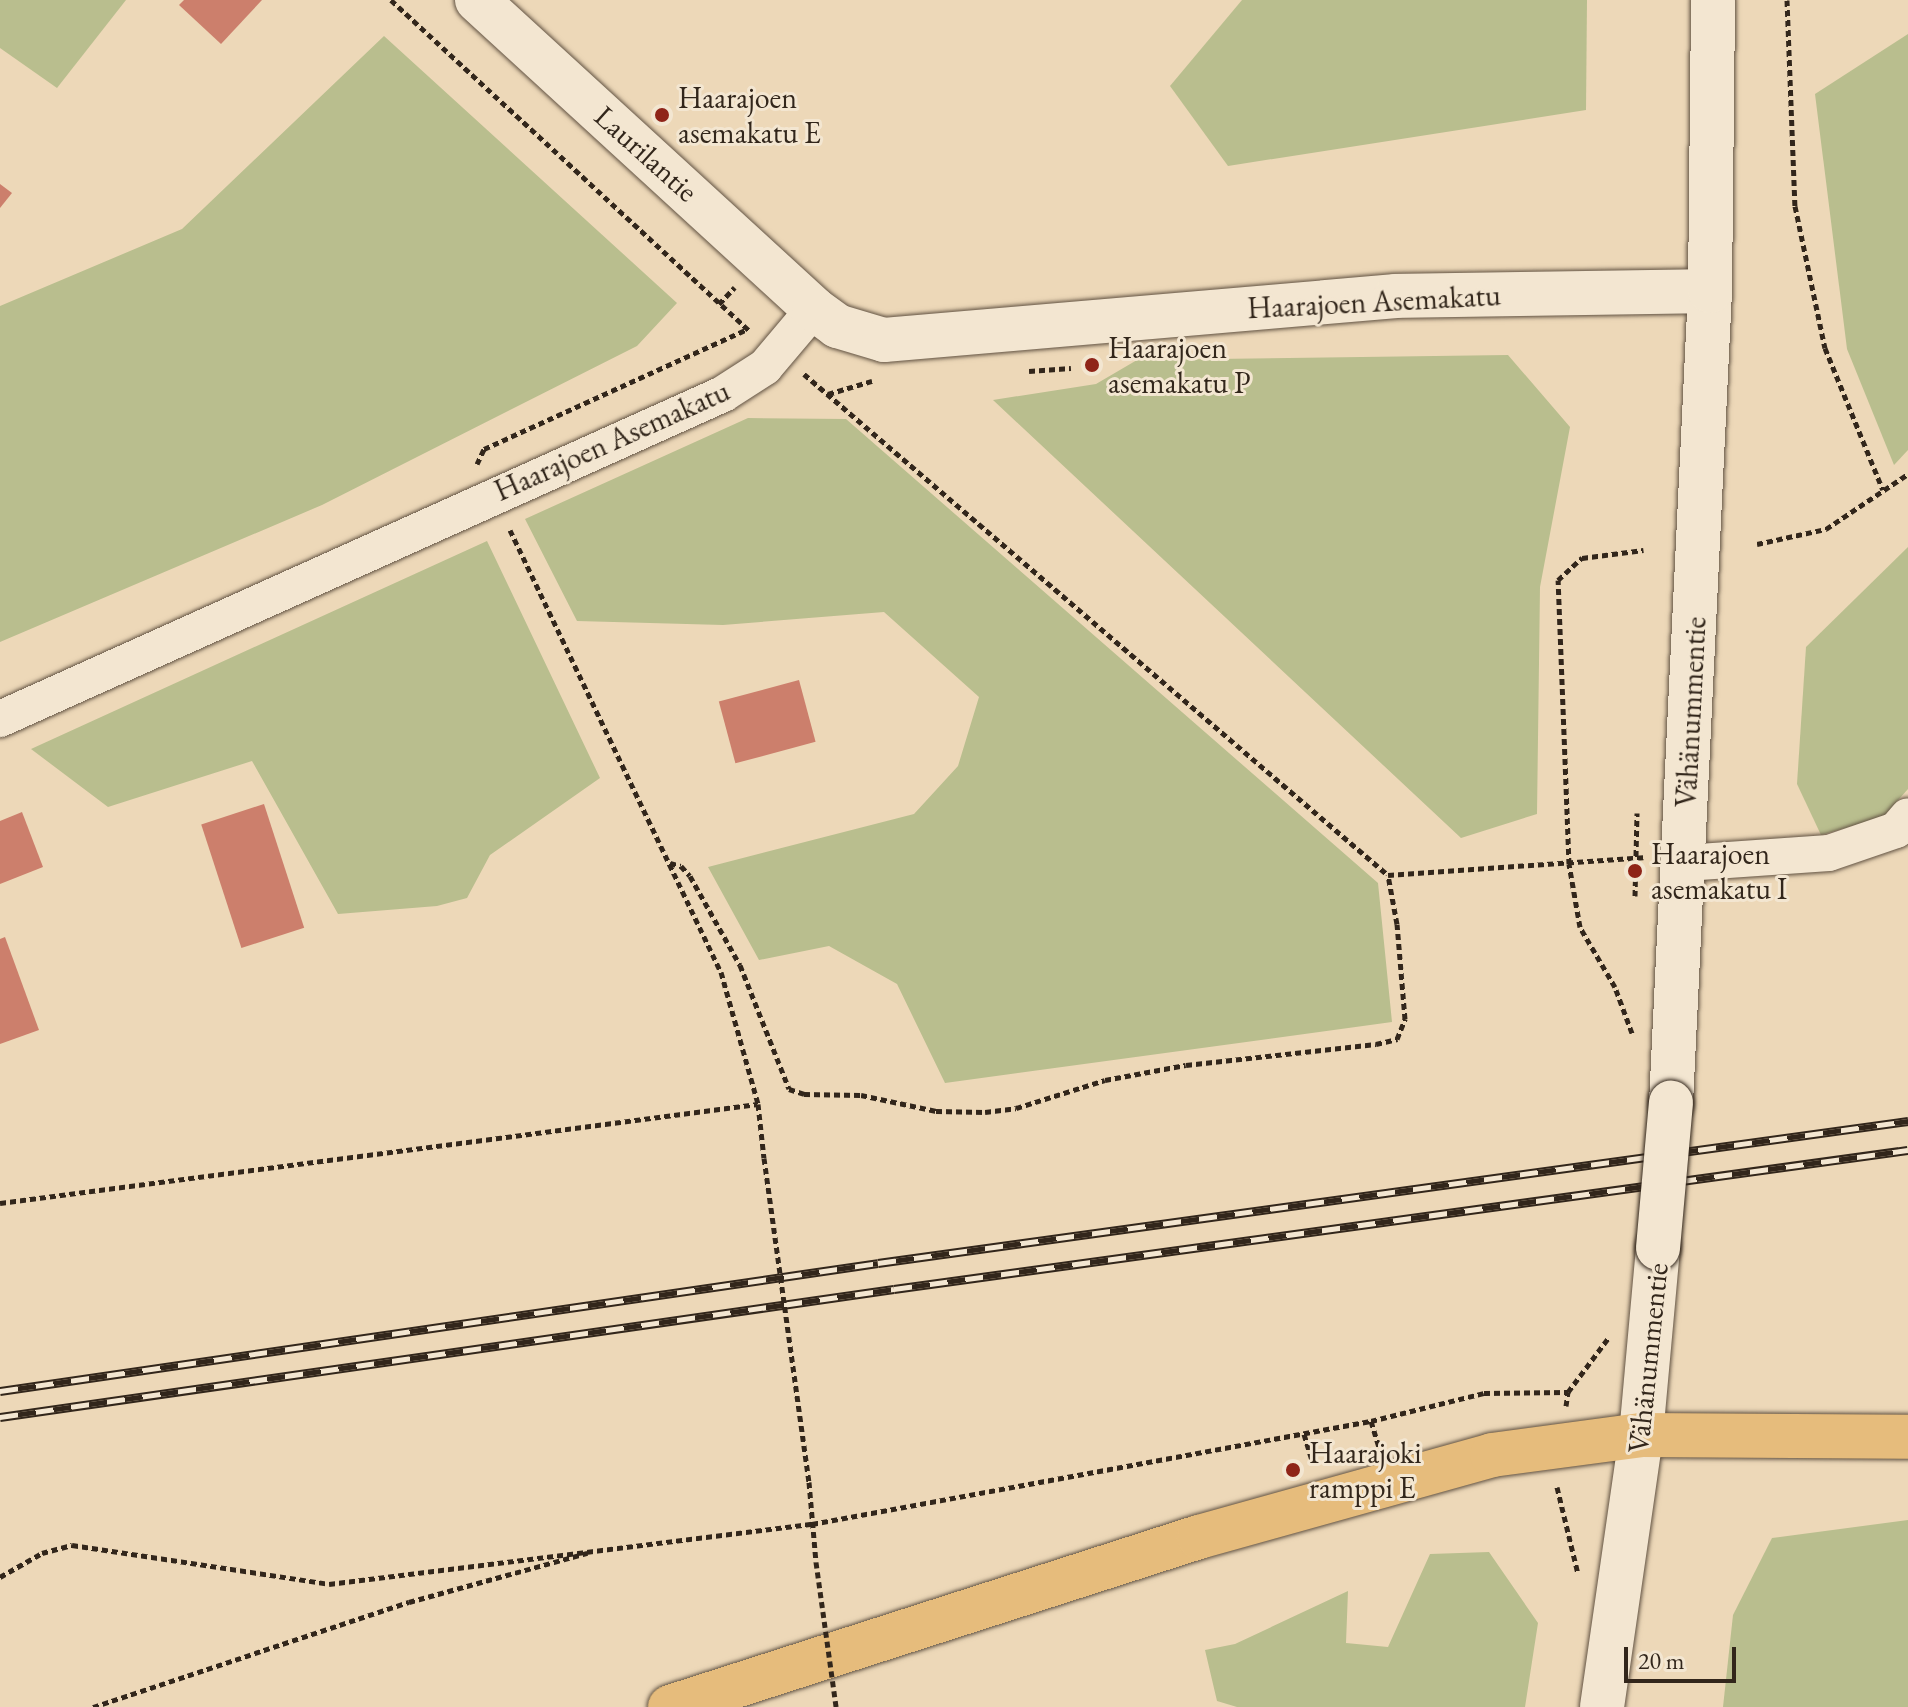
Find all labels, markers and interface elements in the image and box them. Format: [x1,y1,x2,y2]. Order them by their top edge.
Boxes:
place label: Haarajoen asemakatu E [678,80,821,150]
street label: Laurilantie [587,98,705,210]
marker: Haarajoen asemakatu E [653,106,671,124]
street label: Haarajoen Asemakatu [1246,277,1502,327]
place label: Haarajoen asemakatu P [1108,330,1250,400]
marker: Haarajoen asemakatu P [1083,356,1101,374]
street label: Haarajoen Asemakatu [489,373,735,509]
street label: Vähänummentie [1668,616,1714,808]
place label: Haarajoen asemakatu I [1651,836,1787,906]
marker: Haarajoen asemakatu I [1626,862,1644,880]
street label: Vähänummentie [1620,1261,1676,1455]
place label: Haarajoki ramppi E [1309,1435,1422,1506]
marker: Haarajoki ramppi E [1284,1461,1302,1479]
scale bar [1628,1631,1740,1681]
text: 20 m [1638,1645,1685,1676]

